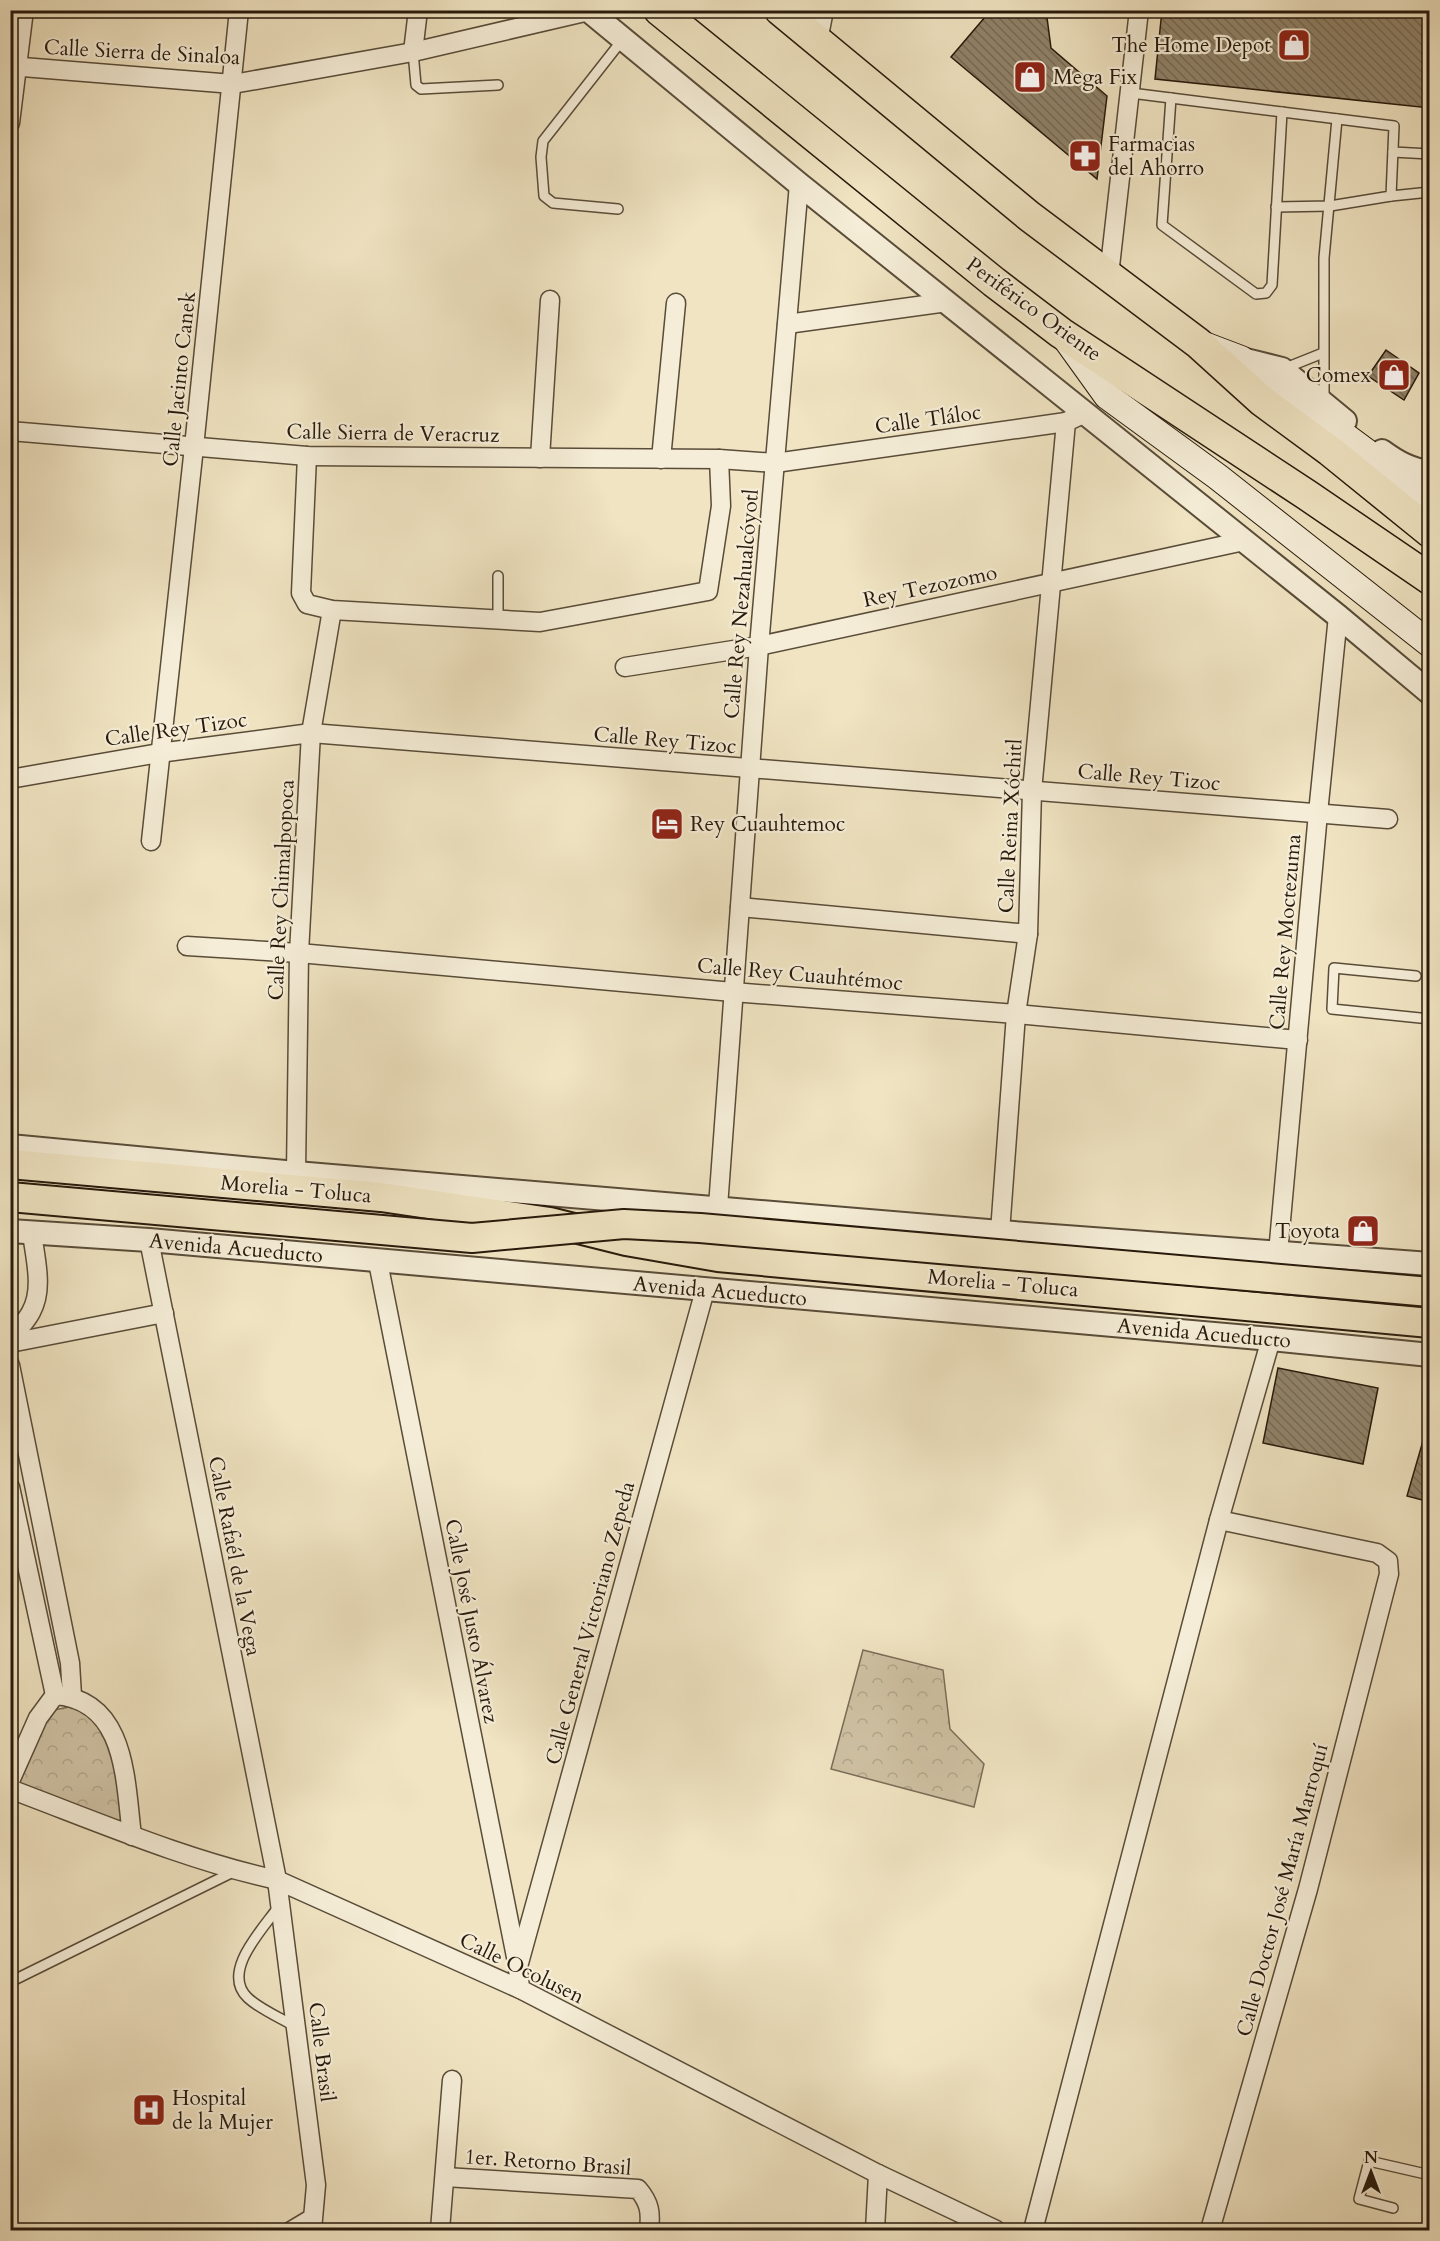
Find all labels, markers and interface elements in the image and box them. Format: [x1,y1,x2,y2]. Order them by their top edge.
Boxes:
shop icon: The Home Depot [1276,27,1312,63]
place label: The Home Depot [1111,31,1271,60]
street label: Calle Sierra de Sinaloa [43,33,241,72]
shop icon: Mega Fix [1012,59,1048,95]
place label: Mega Fix [1053,63,1138,92]
place label: Farmacias del Ahorro [1108,130,1204,183]
pharmacy icon: Farmacias del Ahorro [1067,138,1103,174]
street label: Periférico Oriente [960,250,1107,368]
street label: Calle Jacinto Canek [156,289,203,468]
shop icon: Comex [1376,357,1412,393]
place label: Comex [1306,361,1372,390]
street label: Calle Tláloc [873,398,983,441]
street label: Calle Sierra de Veracruz [286,417,500,450]
street label: Calle Rey Nezahualcóyotl [717,488,766,720]
street label: Rey Tezozomo [860,558,1000,615]
street label: Calle Rey Tizoc [103,705,249,754]
street label: Calle Rey Tizoc [592,720,738,761]
street label: Calle Reina Xóchitl [991,738,1030,914]
street label: Calle Rey Tizoc [1076,757,1222,798]
street label: Calle Rey Chimalpopoca [261,779,302,1001]
hotel icon: Rey Cuauhtemoc [649,806,685,842]
place label: Rey Cuauhtemoc [690,810,845,839]
street label: Calle Rey Moctezuma [1262,833,1309,1031]
street label: Calle Rey Cuauhtémoc [696,951,904,998]
street label: Morelia - Toluca [219,1168,373,1211]
shop icon: Toyota [1345,1213,1381,1249]
place label: Toyota [1275,1217,1340,1246]
street label: Avenida Acueducto [148,1226,324,1271]
street label: Morelia - Toluca [926,1262,1080,1305]
street label: Avenida Acueducto [632,1269,808,1314]
street label: Avenida Acueducto [1116,1311,1292,1356]
street label: Calle Rafaél de la Vega [201,1454,268,1658]
street label: Calle General Victoriano Zepeda [539,1478,642,1768]
street label: Calle José Justo Álvarez [437,1516,506,1726]
street label: Calle Doctor José María Marroquí [1229,1740,1336,2040]
street label: Calle Ocolusen [455,1926,589,2011]
street label: Calle Brasil [301,2001,342,2104]
place label: Hospital de la Mujer [172,2084,273,2137]
hospital icon: Hospital de la Mujer [131,2092,167,2128]
street label: 1er. Retorno Brasil [464,2142,632,2183]
north arrow [1341,2142,1401,2202]
text: N [1364,2147,1378,2169]

